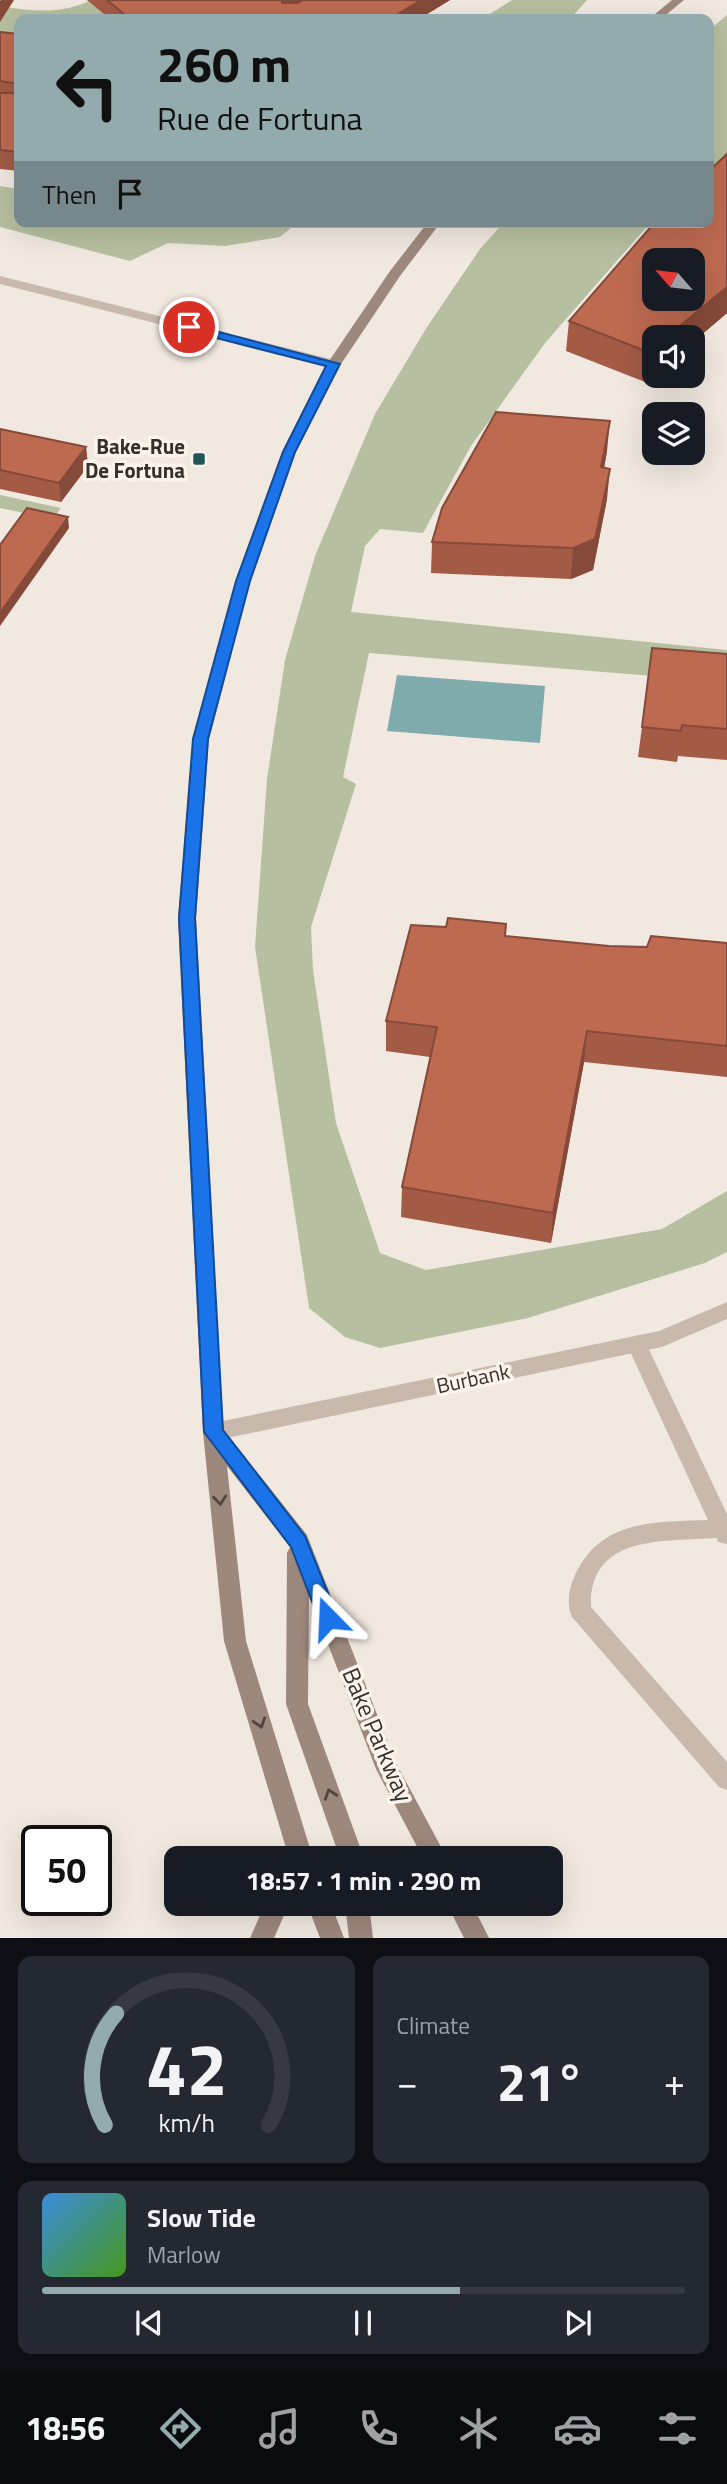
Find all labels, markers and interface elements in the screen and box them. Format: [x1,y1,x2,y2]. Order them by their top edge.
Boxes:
text: 260 m [157,26,291,101]
icon: left [42,42,133,133]
text: Rue de Fortuna [157,94,363,142]
text: Then [42,175,97,214]
icon: arrive [111,175,149,213]
north arrow [642,248,705,312]
map controls [642,248,705,465]
pin [159,297,219,357]
icon: arrive [170,308,208,346]
button: sound [642,325,705,388]
button: layers [642,402,705,465]
place label: Bake-Rue De Fortuna [85,430,185,486]
marker: Bake-Rue De Fortuna [191,451,207,467]
street label: Burbank [433,1355,512,1401]
one-way arrow [212,1495,227,1506]
position arrow [291,1581,365,1655]
street label: Bake Parkway [333,1662,423,1808]
one-way arrow [251,1717,266,1729]
one-way arrow [324,1789,338,1801]
speed limit sign: 50 [21,1825,112,1916]
text: 18:57 · 1 min · 290 m [246,1861,481,1900]
text: Climate [397,2008,470,2043]
text: 42 [145,2014,227,2124]
text: 21° [497,2042,584,2121]
text: − [397,2053,418,2111]
text: + [664,2053,685,2111]
text: km/h [158,2104,215,2142]
text: Slow Tide [147,2198,256,2237]
text: Marlow [147,2237,221,2272]
icon: previous [130,2304,168,2342]
icon: pause [344,2304,382,2342]
icon: next [559,2304,597,2342]
text: 18:56 [25,2404,105,2452]
icon: directions [156,2404,205,2453]
icon: music [255,2404,304,2453]
icon: phone [354,2404,403,2453]
icon: climate [454,2404,503,2453]
icon: car [553,2404,602,2453]
icon: filters [653,2404,702,2453]

